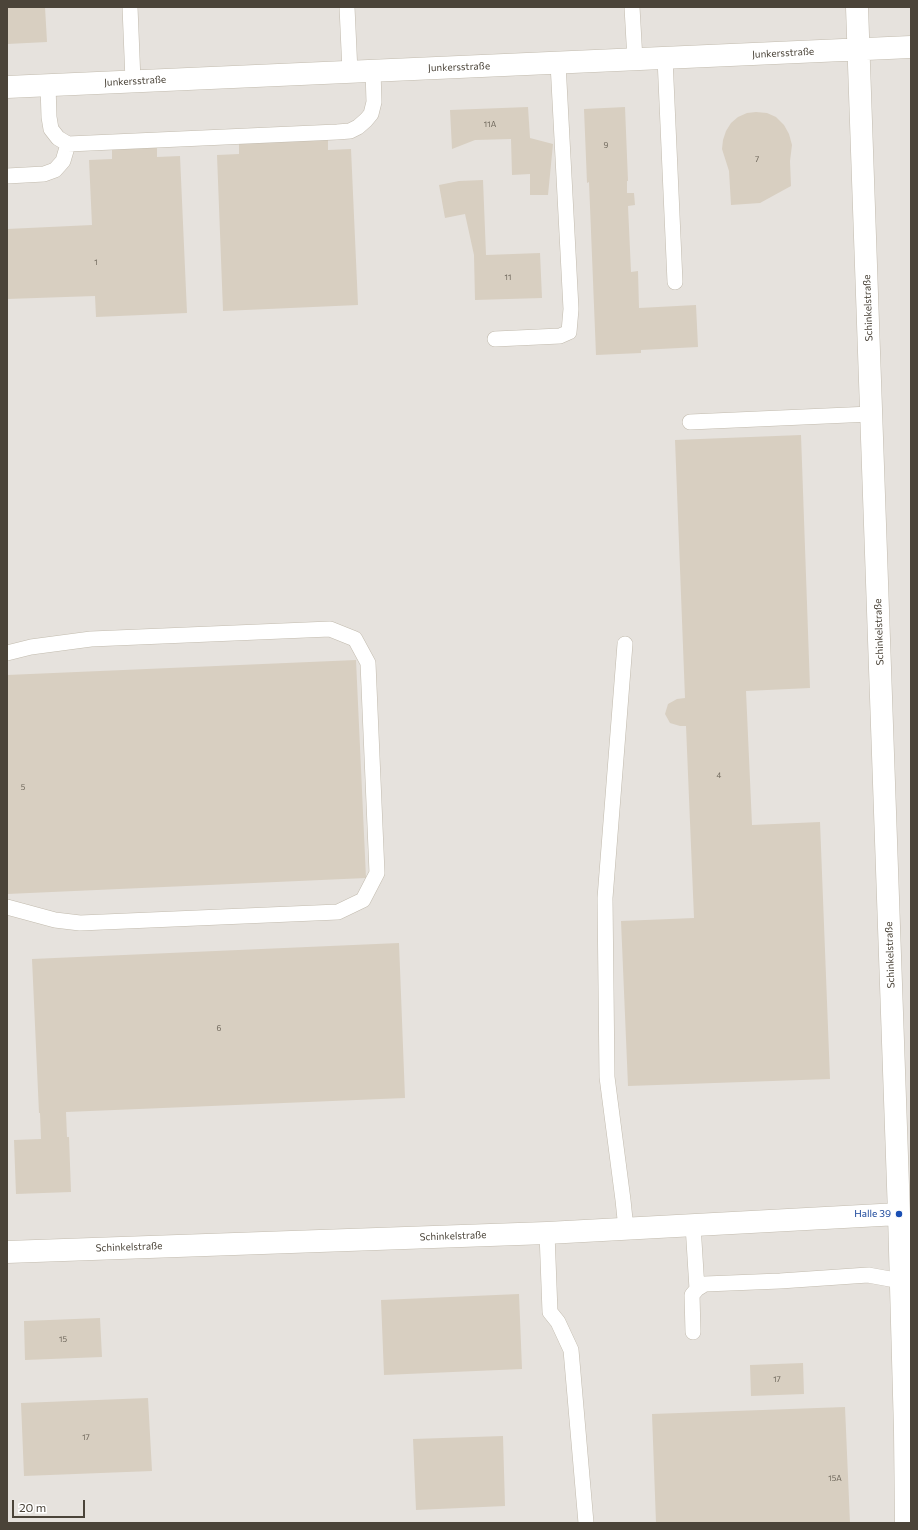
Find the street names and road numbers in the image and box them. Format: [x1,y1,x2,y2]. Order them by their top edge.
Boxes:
street label: Junkersstraße [752,45,814,61]
street label: Junkersstraße [428,60,490,74]
street label: Junkersstraße [104,73,166,89]
street label: Schinkelstraße [861,274,875,342]
street label: Schinkelstraße [872,598,886,666]
street label: Schinkelstraße [883,921,897,989]
street label: Schinkelstraße [419,1229,487,1243]
street label: Schinkelstraße [95,1240,163,1254]

